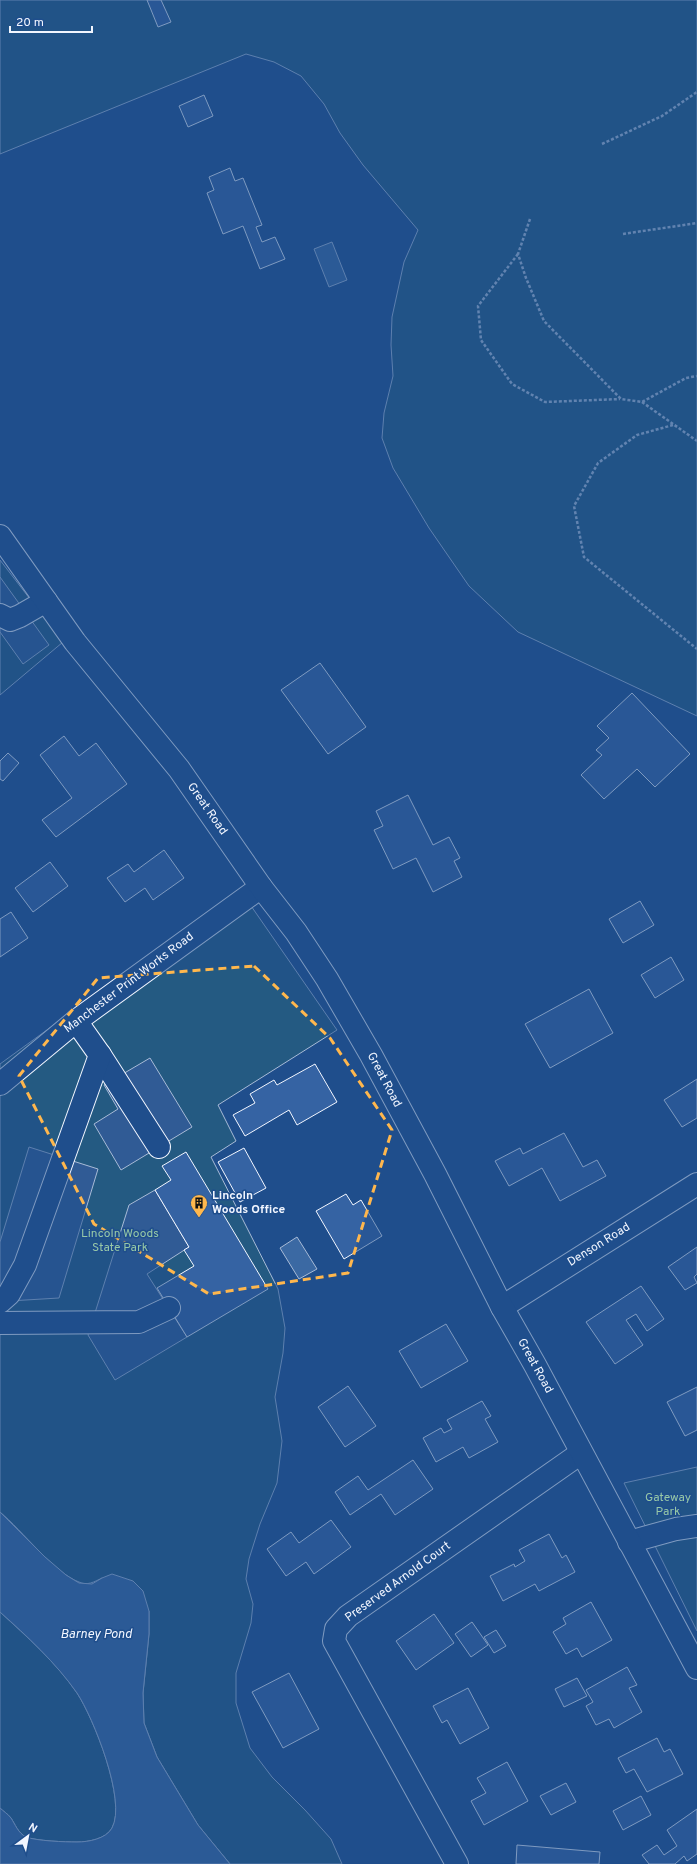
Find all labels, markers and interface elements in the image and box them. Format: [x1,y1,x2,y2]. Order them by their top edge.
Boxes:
scale bar [10,8,92,34]
text: 20 m [16,15,44,31]
street label: Great Road [183,780,231,838]
street label: Manchester Print Works Road [61,929,197,1037]
street label: Great Road [363,1050,405,1110]
place label: Lincoln Woods Office [212,1188,286,1218]
building icon: Lincoln Woods Office [189,1193,209,1218]
street label: Denson Road [565,1219,633,1271]
park label: Lincoln Woods State Park [81,1226,159,1256]
street label: Great Road [513,1336,557,1396]
park label: Gateway Park [645,1490,691,1520]
street label: Preserved Arnold Court [342,1538,454,1626]
water label: Barney Pond [60,1627,133,1643]
north arrow [8,1816,48,1856]
text: N [26,1820,40,1836]

